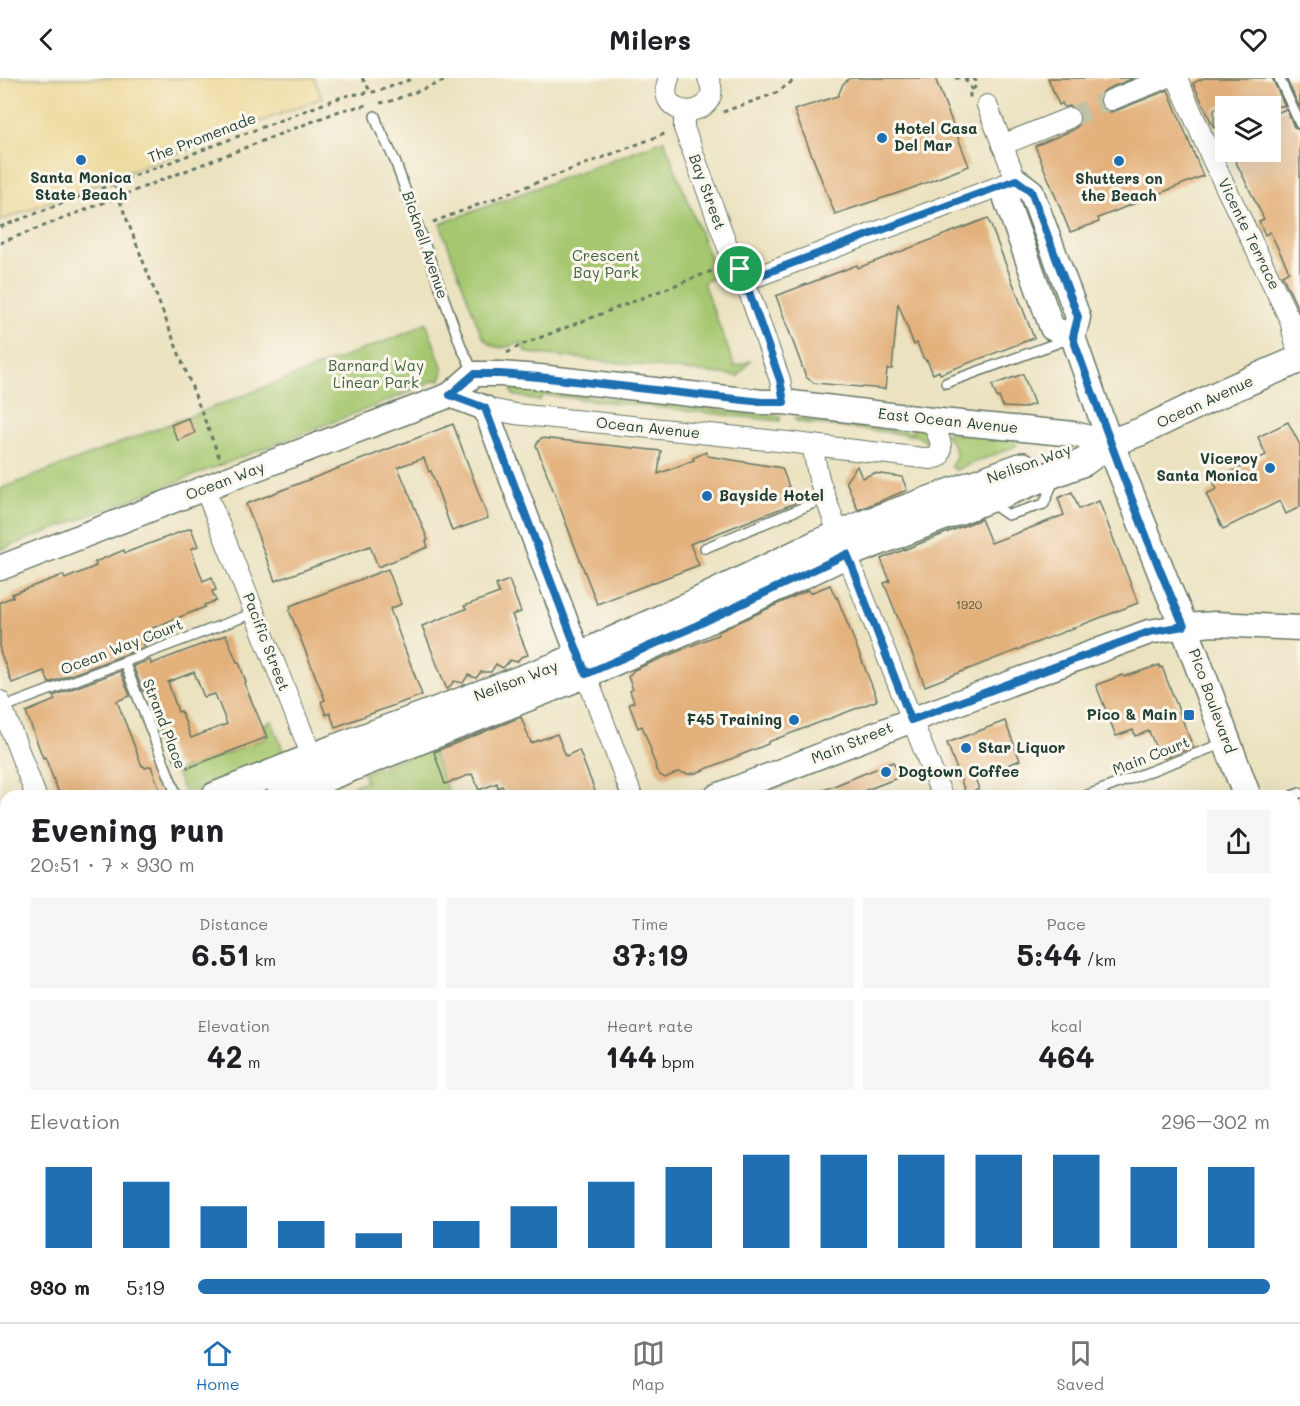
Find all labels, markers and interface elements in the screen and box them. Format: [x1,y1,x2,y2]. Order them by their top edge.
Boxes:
text: Milers [609,22,691,57]
icon: back [30,23,63,56]
icon: heart [1237,23,1270,56]
map controls [1215,96,1281,162]
button: layers [1215,96,1281,162]
street label: The Promenade [145,107,259,167]
place label: Hotel Casa Del Mar [894,118,977,155]
marker: Hotel Casa Del Mar [875,131,889,145]
street label: Bay Street [685,151,731,232]
marker: Santa Monica State Beach [74,153,88,167]
marker: Shutters on the Beach [1112,154,1126,168]
place label: Santa Monica State Beach [30,167,132,204]
place label: Shutters on the Beach [1075,168,1163,205]
street label: Vicente Terrace [1214,175,1286,293]
street label: Bicknell Avenue [398,188,454,301]
pin [714,243,765,294]
park label: Crescent Bay Park [572,245,640,282]
icon: arrive [723,252,756,285]
park label: Barnard Way Linear Park [328,355,424,392]
street label: Ocean Avenue [1153,370,1256,432]
street label: East Ocean Avenue [877,403,1019,437]
street label: Ocean Avenue [595,412,701,442]
street label: Neilson Way [984,438,1074,488]
place label: Viceroy Santa Monica [1156,448,1258,485]
street label: Ocean Way [182,456,267,504]
marker: Viceroy Santa Monica [1263,461,1277,475]
place label: Bayside Hotel [719,485,824,505]
marker: Bayside Hotel [700,489,714,503]
street label: Pacific Street [239,590,295,694]
house number: 1920 [956,596,983,612]
street label: Ocean Way Court [58,614,186,679]
street label: Pico Boulevard [1185,646,1241,756]
street label: Neilson Way [471,655,561,705]
street label: Strand Place [139,676,191,772]
place label: Pico & Main [1087,704,1177,724]
marker: Pico & Main [1182,708,1196,722]
place label: F45 Training [687,709,782,729]
marker: F45 Training [787,713,801,727]
street label: Main Street [808,717,896,768]
street label: Main Court [1109,731,1192,779]
place label: Star Liquor [978,737,1066,757]
marker: Star Liquor [959,741,973,755]
place label: Dogtown Coffee [898,761,1019,781]
marker: Dogtown Coffee [879,765,893,779]
text: Evening run [30,807,224,850]
button: share [1207,810,1270,873]
text: 20:51 · 7 × 930 m [30,851,195,877]
text: Distance [199,913,268,934]
text: Time [632,913,668,934]
text: Pace [1047,913,1086,934]
text: 6.51 [191,934,250,974]
text: 37:19 [612,934,688,974]
text: 5:44 [1016,934,1081,974]
text: km [250,949,276,970]
text: /km [1081,949,1116,970]
text: Elevation [198,1015,270,1036]
text: Heart rate [607,1015,693,1036]
text: kcal [1050,1015,1082,1036]
text: 42 [207,1036,243,1076]
text: 144 [605,1036,657,1076]
text: 464 [1038,1036,1094,1076]
text: m [243,1051,261,1072]
text: bpm [657,1051,695,1072]
text: Elevation [30,1108,120,1134]
text: 296–302 m [1161,1108,1270,1134]
text: 930 m [30,1274,90,1300]
text: 5:19 [126,1274,165,1300]
tab: Home [196,1337,240,1394]
tab: Map [632,1337,665,1394]
tab: Saved [1056,1337,1104,1394]

